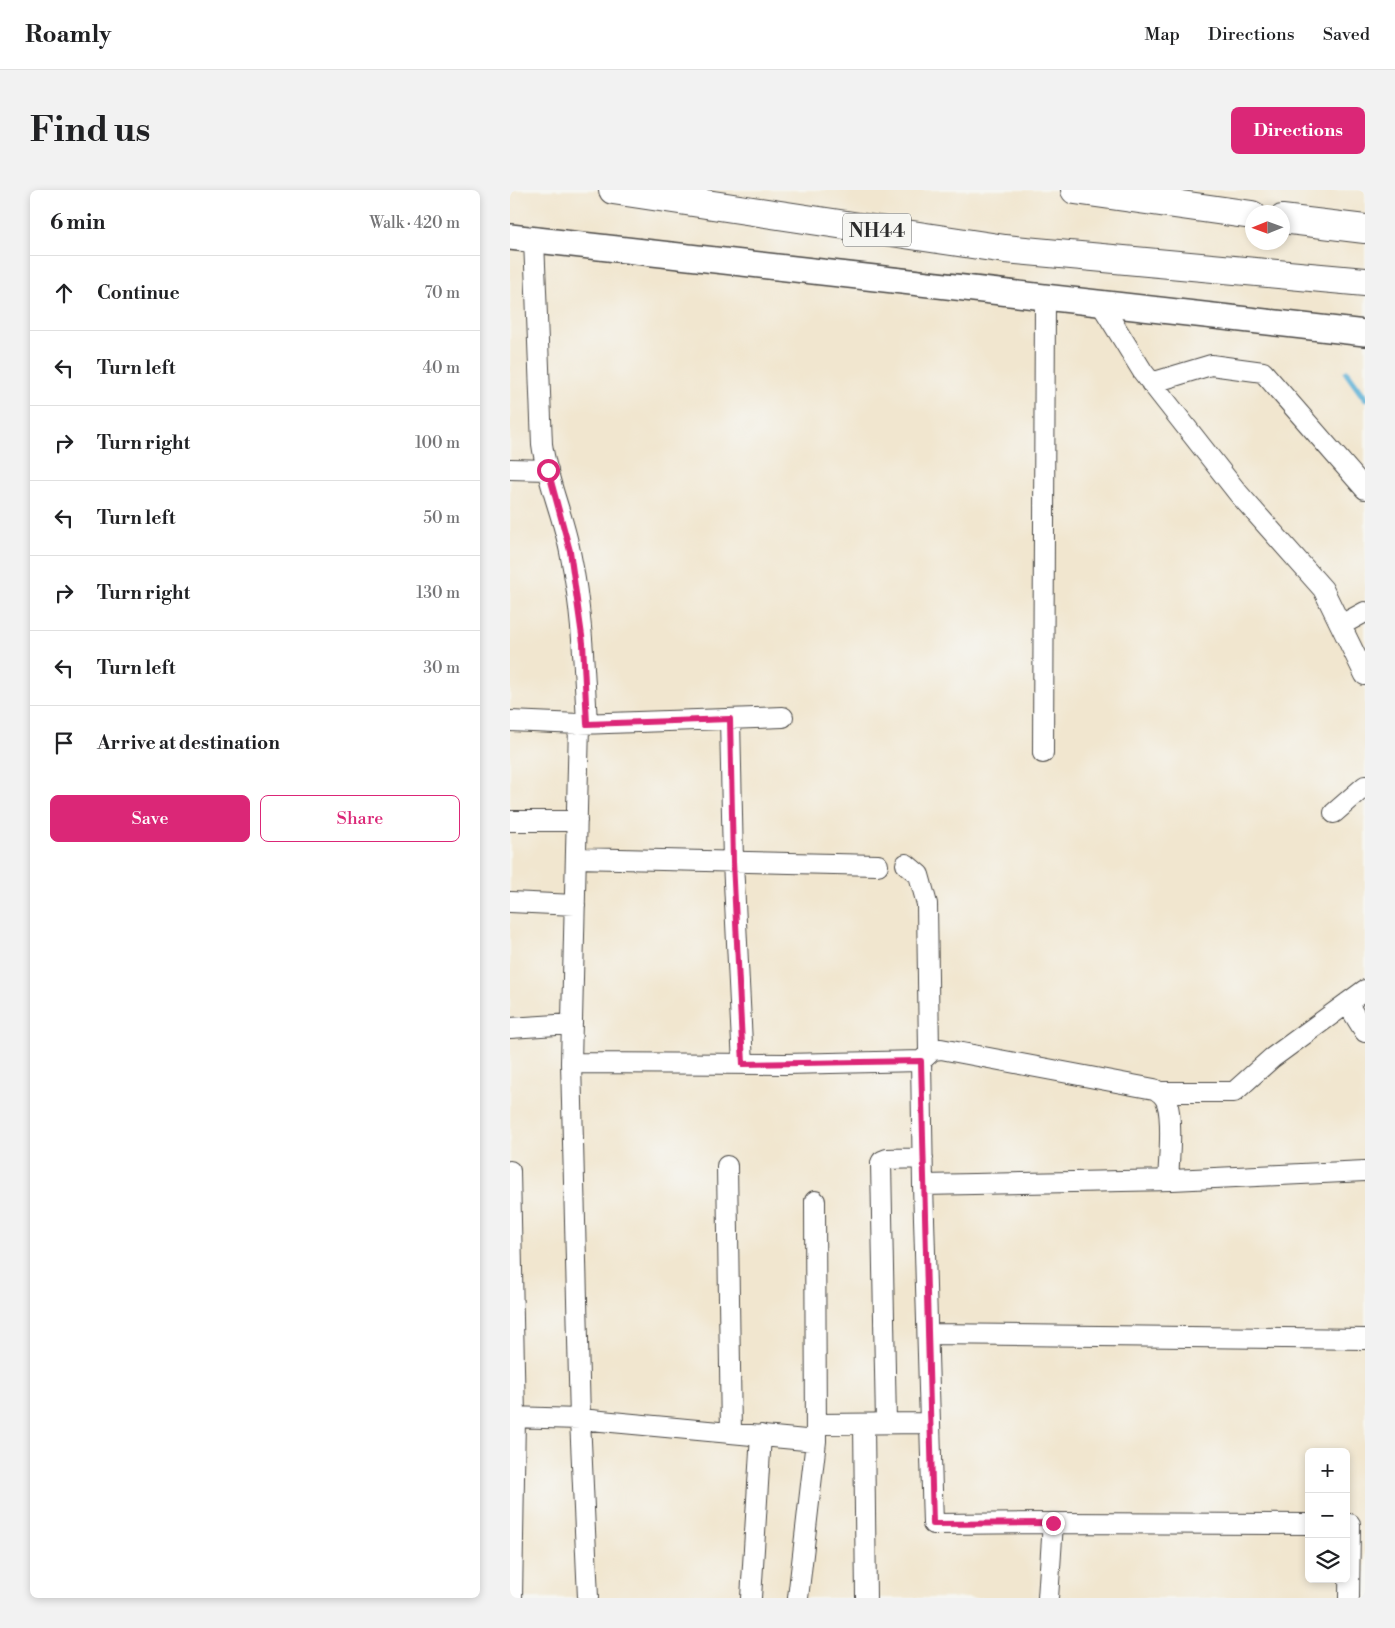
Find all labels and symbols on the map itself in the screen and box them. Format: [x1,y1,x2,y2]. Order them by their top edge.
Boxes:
north arrow [1245,205,1290,250]
road number: NH44 [843,214,911,246]
route start [537,459,560,482]
route end [1042,1512,1065,1535]

